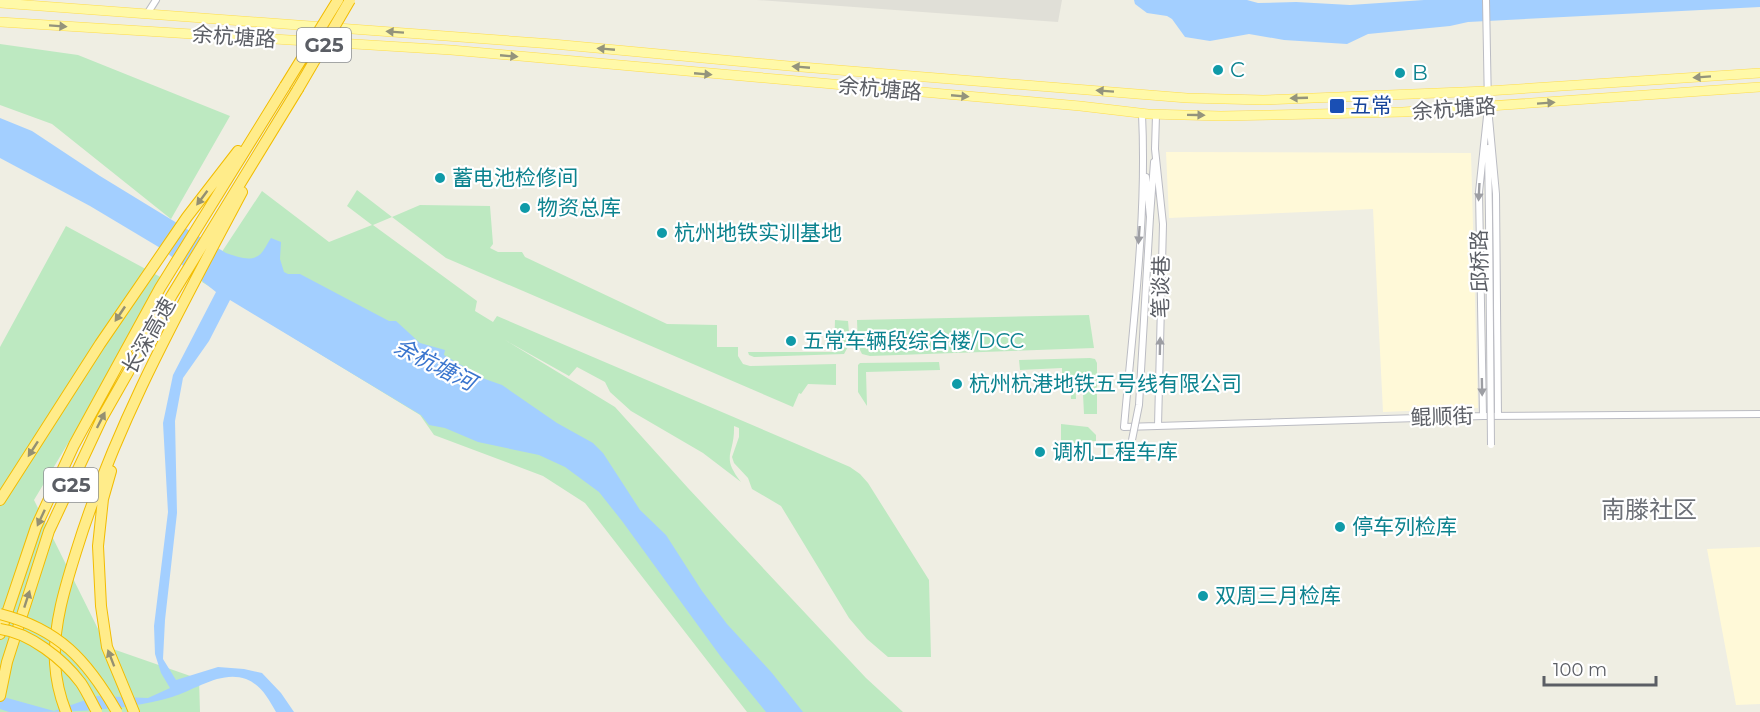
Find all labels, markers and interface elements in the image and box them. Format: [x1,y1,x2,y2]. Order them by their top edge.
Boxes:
one-way arrow [49,21,68,30]
street label: 余杭塘路 [191,21,277,52]
one-way arrow [385,27,404,37]
road number: G25 [297,28,351,62]
one-way arrow [597,44,616,54]
one-way arrow [500,51,519,61]
place label: C [1230,57,1245,82]
place label: B [1412,60,1428,85]
one-way arrow [791,62,810,72]
marker: C [1211,63,1225,77]
marker: B [1393,66,1407,80]
one-way arrow [694,69,713,79]
street label: 余杭塘路 [837,72,923,105]
one-way arrow [1692,72,1711,82]
one-way arrow [1095,86,1114,96]
one-way arrow [951,91,970,101]
place label: 五常 [1350,93,1392,118]
street label: 余杭塘路 [1411,93,1497,124]
one-way arrow [1290,94,1309,103]
marker: 五常 [1328,97,1346,115]
one-way arrow [1537,98,1556,108]
one-way arrow [1187,111,1206,120]
place label: 蓄电池检修间 [452,165,578,190]
marker: 蓄电池检修间 [433,171,447,185]
one-way arrow [1475,182,1484,201]
one-way arrow [196,190,208,205]
place label: 物资总库 [537,195,621,220]
marker: 物资总库 [518,201,532,215]
place label: 杭州地铁实训基地 [674,220,842,245]
one-way arrow [1135,225,1144,244]
marker: 杭州地铁实训基地 [655,226,669,240]
street label: 邱桥路 [1466,229,1493,293]
street label: 笔谈巷 [1147,255,1174,319]
street label: 长深高速 [117,293,180,378]
one-way arrow [115,306,126,322]
place label: 五常车辆段综合楼/DCC [803,328,1025,353]
water label: 余杭塘河 [389,332,484,398]
marker: 五常车辆段综合楼/DCC [784,334,798,348]
one-way arrow [1155,337,1164,356]
place label: 杭州杭港地铁五号线有限公司 [969,371,1242,396]
marker: 杭州杭港地铁五号线有限公司 [950,377,964,391]
one-way arrow [1478,377,1487,396]
street label: 鲲顺街 [1410,403,1474,430]
one-way arrow [97,411,106,428]
place label: 调机工程车库 [1052,439,1178,464]
one-way arrow [28,441,39,457]
marker: 调机工程车库 [1033,445,1047,459]
road number: G25 [44,468,98,502]
district label: 南滕社区 [1601,495,1697,524]
one-way arrow [36,509,45,526]
place label: 停车列检库 [1352,514,1457,539]
marker: 停车列检库 [1333,520,1347,534]
place label: 双周三月检库 [1215,583,1341,608]
marker: 双周三月检库 [1196,589,1210,603]
one-way arrow [23,590,32,608]
one-way arrow [106,649,116,667]
scale bar [1544,649,1656,687]
text: 100 m [1553,659,1607,681]

